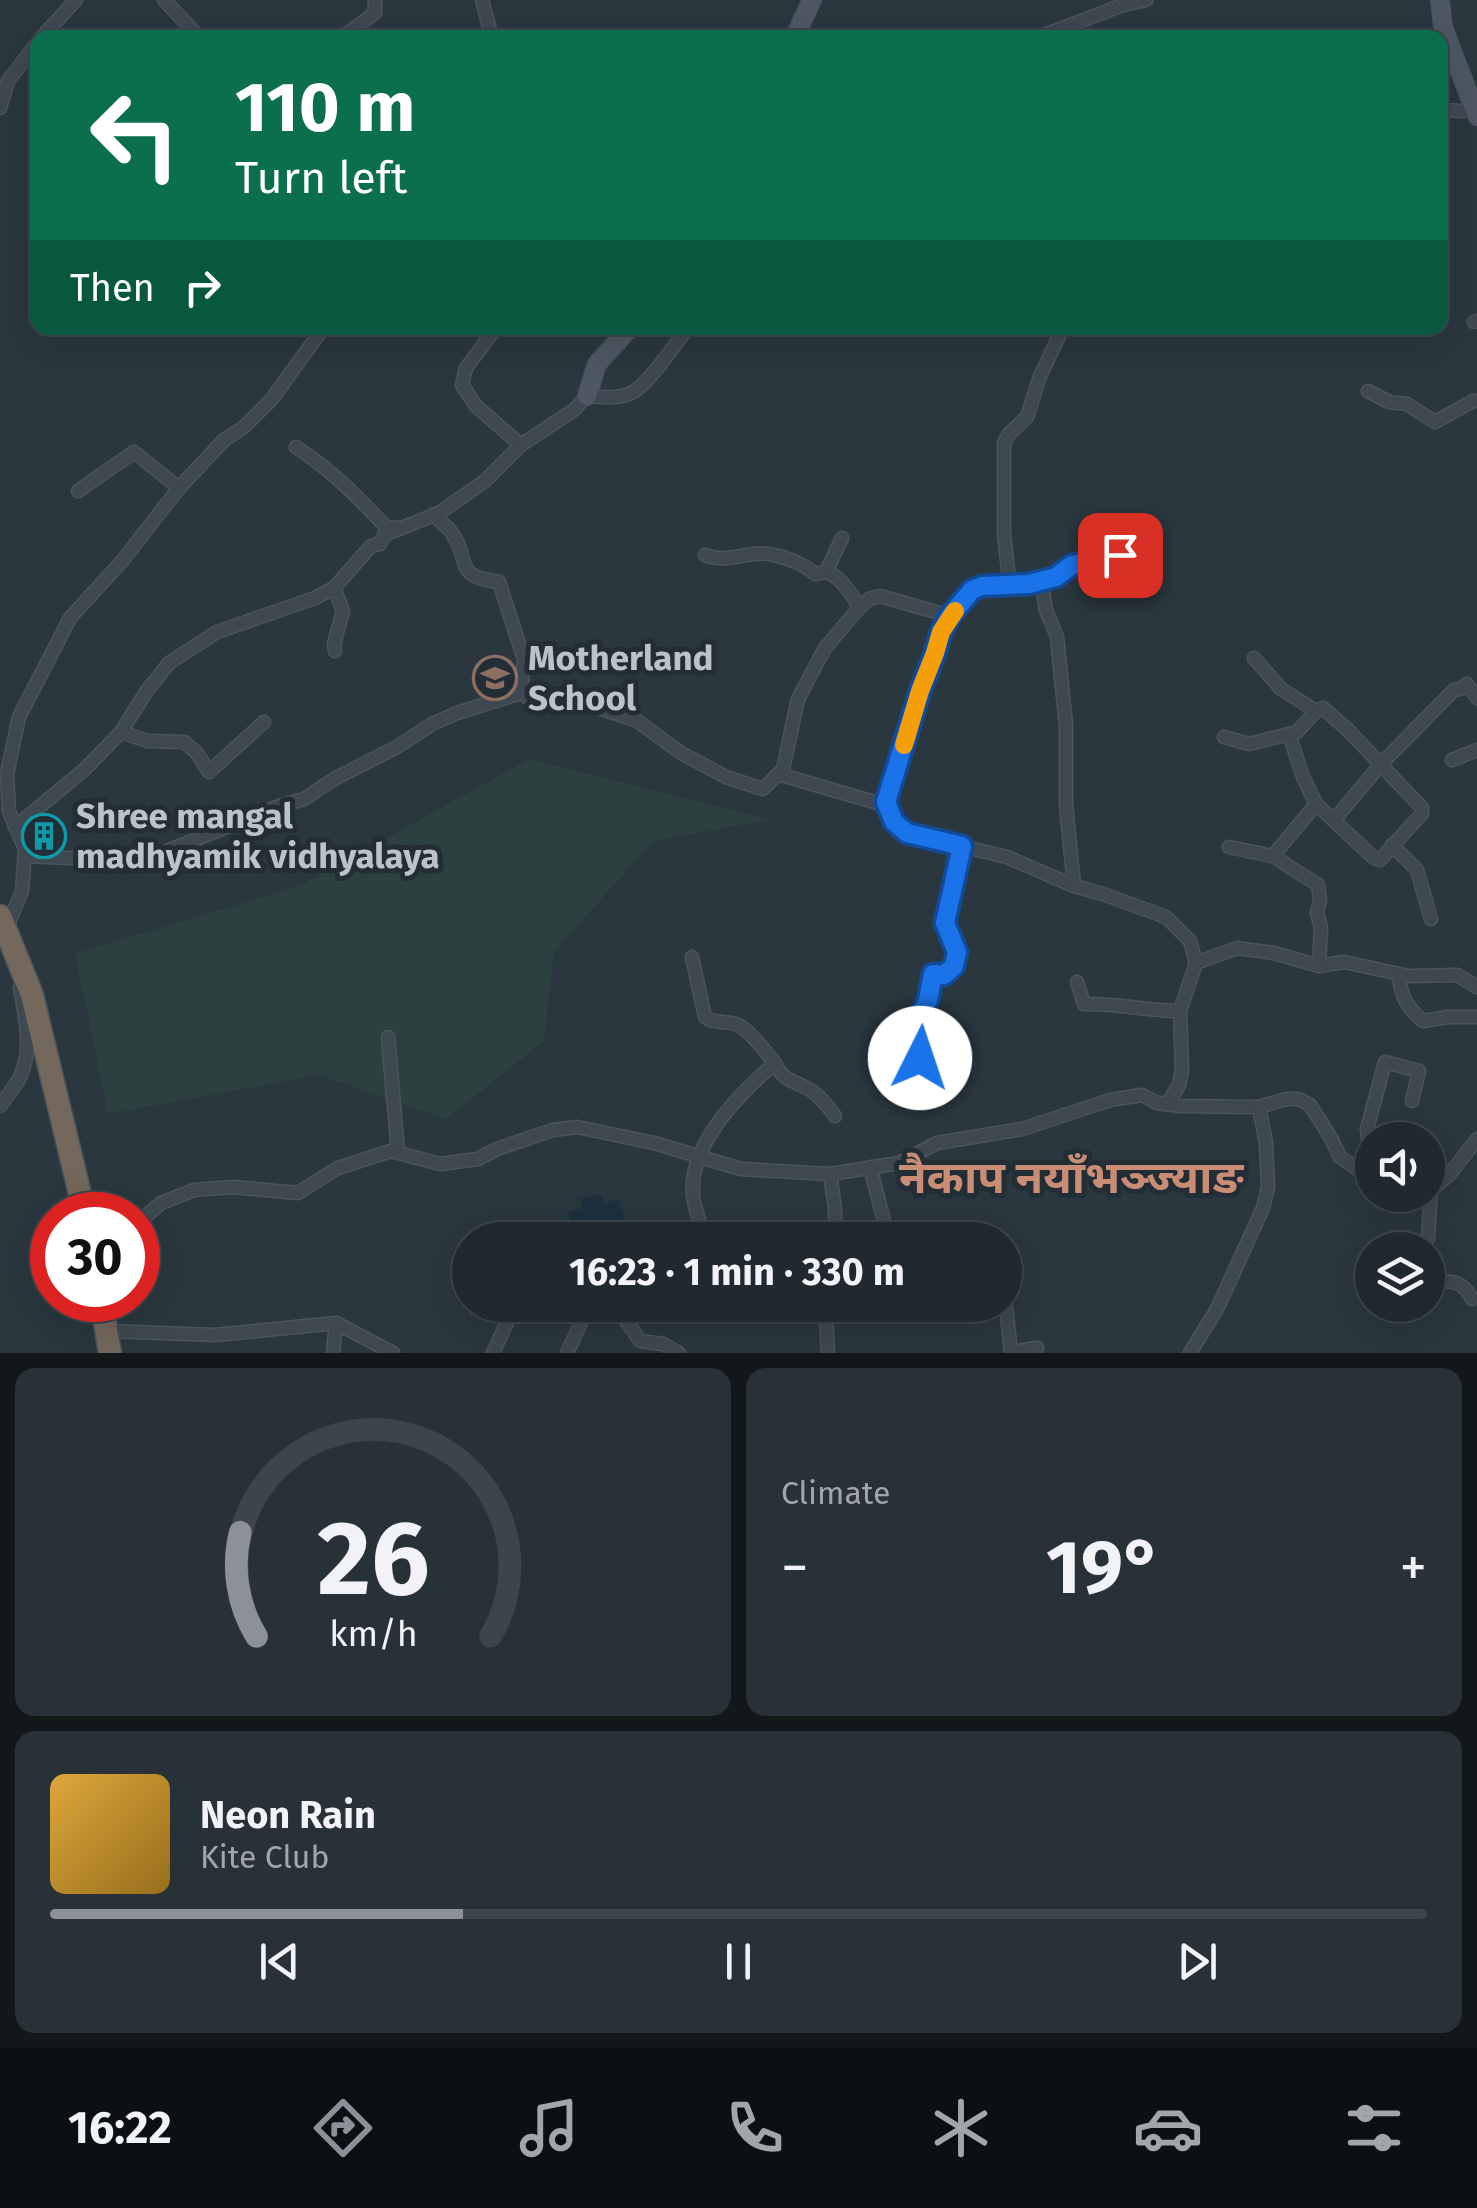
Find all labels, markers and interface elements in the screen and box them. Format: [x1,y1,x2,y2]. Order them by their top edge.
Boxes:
text: 110 m [235,66,415,150]
icon: left [70,70,200,200]
text: Turn left [235,151,407,205]
icon: right [175,260,230,315]
text: Then [70,265,155,311]
pin [1078,513,1163,598]
icon: arrive [1093,528,1148,583]
place label: Motherland School [528,637,714,719]
school or university icon: Motherland School [472,655,518,701]
place label: Shree mangal madhyamik vidhyalaya [76,795,440,877]
building icon: Shree mangal madhyamik vidhyalaya [21,813,67,859]
position arrow [868,1006,972,1110]
map controls [1355,1122,1445,1322]
button: sound [1355,1122,1445,1212]
district label: नैकाप नयाँभञ्ज्याङ [899,1151,1244,1205]
speed limit sign: 30 [30,1192,160,1322]
button: layers [1355,1232,1445,1322]
text: 16:23 · 1 min · 330 m [569,1249,905,1295]
text: Climate [781,1474,890,1512]
text: 26 [317,1497,429,1622]
text: 19° [1046,1523,1162,1613]
text: − [781,1535,809,1601]
text: + [1400,1535,1427,1601]
text: km/h [329,1613,417,1655]
text: Neon Rain [200,1792,376,1838]
text: Kite Club [200,1838,329,1876]
icon: previous [252,1934,307,1989]
icon: pause [711,1934,766,1989]
icon: next [1170,1934,1225,1989]
icon: directions [308,2093,378,2163]
icon: music [514,2093,584,2163]
icon: phone [720,2093,790,2163]
icon: climate [926,2093,996,2163]
icon: car [1133,2093,1203,2163]
icon: filters [1339,2093,1409,2163]
text: 16:22 [68,2101,172,2155]

